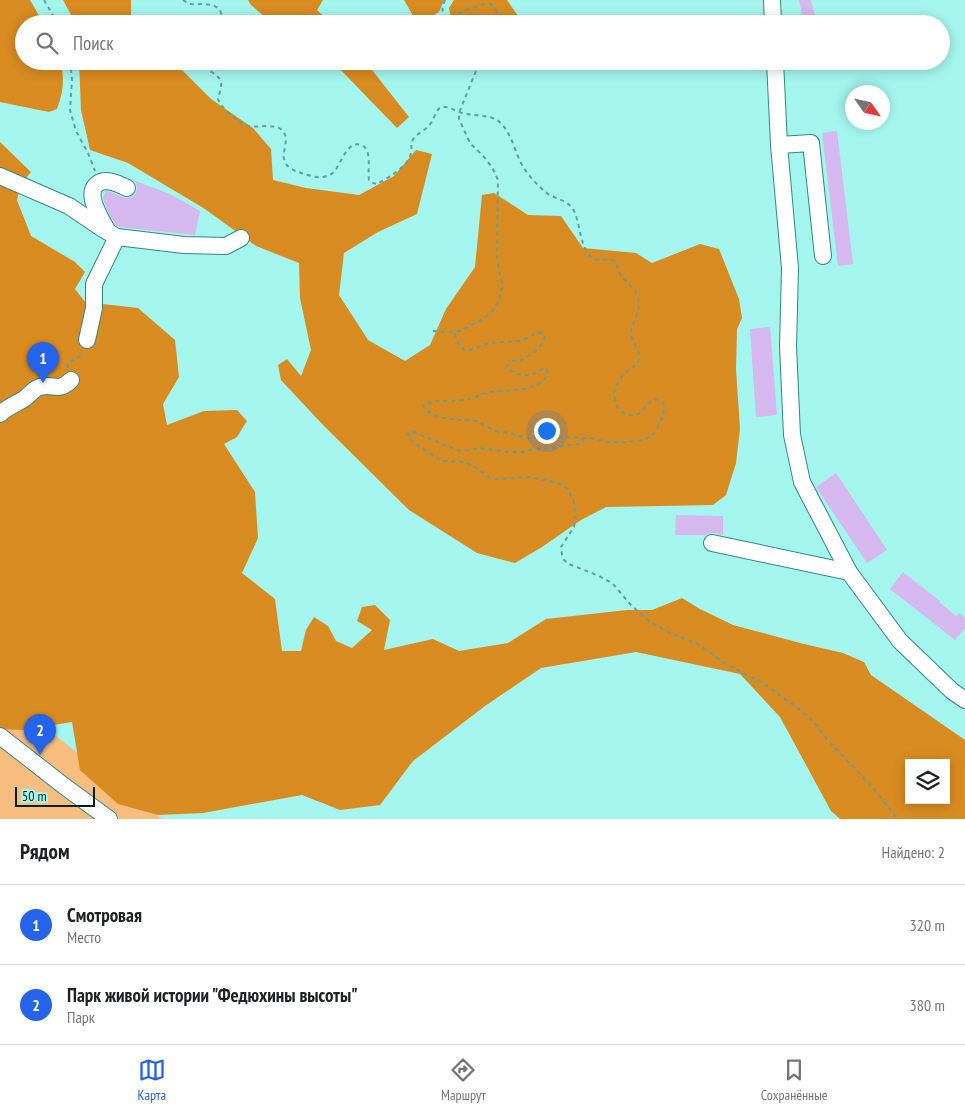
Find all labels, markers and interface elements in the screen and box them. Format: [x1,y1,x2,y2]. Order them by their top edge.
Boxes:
search box [15,15,950,70]
icon: search [33,29,61,57]
text: Поиск [73,31,114,55]
north arrow [845,85,890,130]
pin: 1 [27,342,59,383]
your location [534,418,560,444]
pin: 2 [24,714,56,755]
map controls [905,759,950,804]
button: layers [905,759,950,804]
scale bar [15,784,95,807]
text: 50 m [22,787,47,805]
text: Рядом [20,838,70,865]
text: Найдено: 2 [882,842,945,862]
text: Смотровая [67,903,142,927]
text: 1 [32,915,40,935]
text: 320 m [910,915,945,935]
text: Место [67,927,101,947]
text: Парк живой истории "Федюхины высоты" [67,983,358,1007]
text: 2 [32,995,40,1015]
text: 380 m [910,995,945,1015]
text: Парк [67,1007,95,1027]
tab: Карта [138,1056,166,1104]
tab: Маршрут [441,1056,486,1104]
tab: Сохранённые [761,1056,827,1104]

